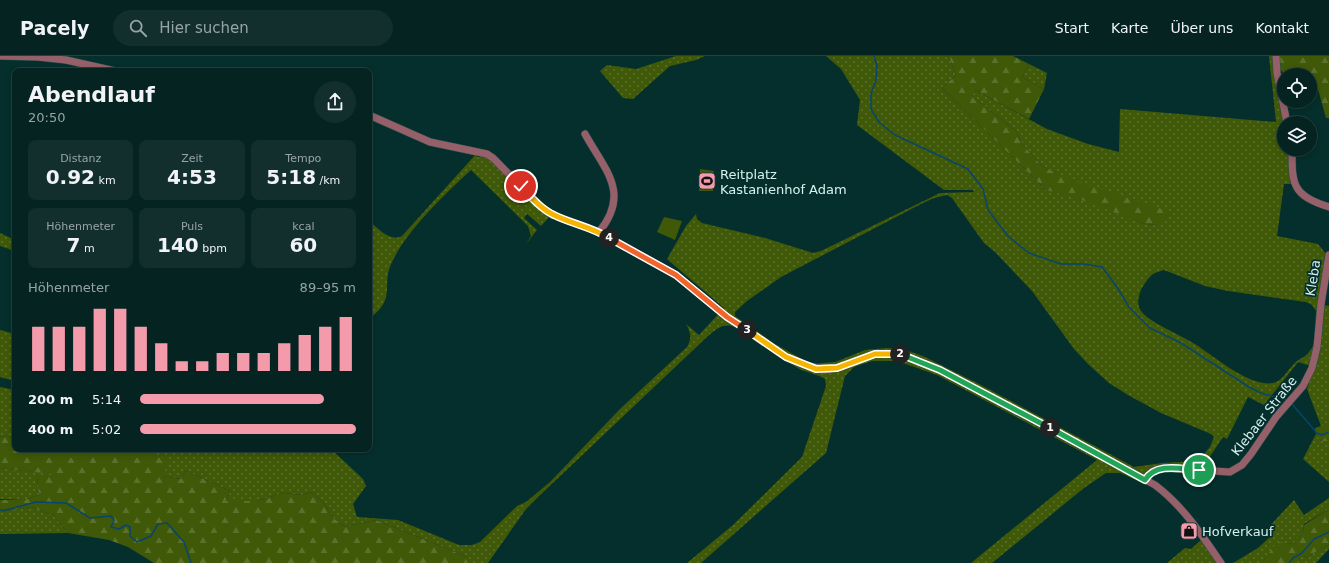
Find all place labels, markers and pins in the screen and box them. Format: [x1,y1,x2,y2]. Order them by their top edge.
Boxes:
place label: Reitplatz Kastanienhof Adam [720,167,847,197]
pin [504,169,538,203]
sports icon: Reitplatz Kastanienhof Adam [697,171,717,191]
pin: 4 [599,228,619,248]
pin: 3 [737,320,757,340]
pin: 2 [890,344,910,364]
pin: 1 [1040,418,1060,438]
pin [1182,453,1216,487]
shop icon: Hofverkauf [1179,521,1199,541]
place label: Hofverkauf [1202,524,1274,539]

